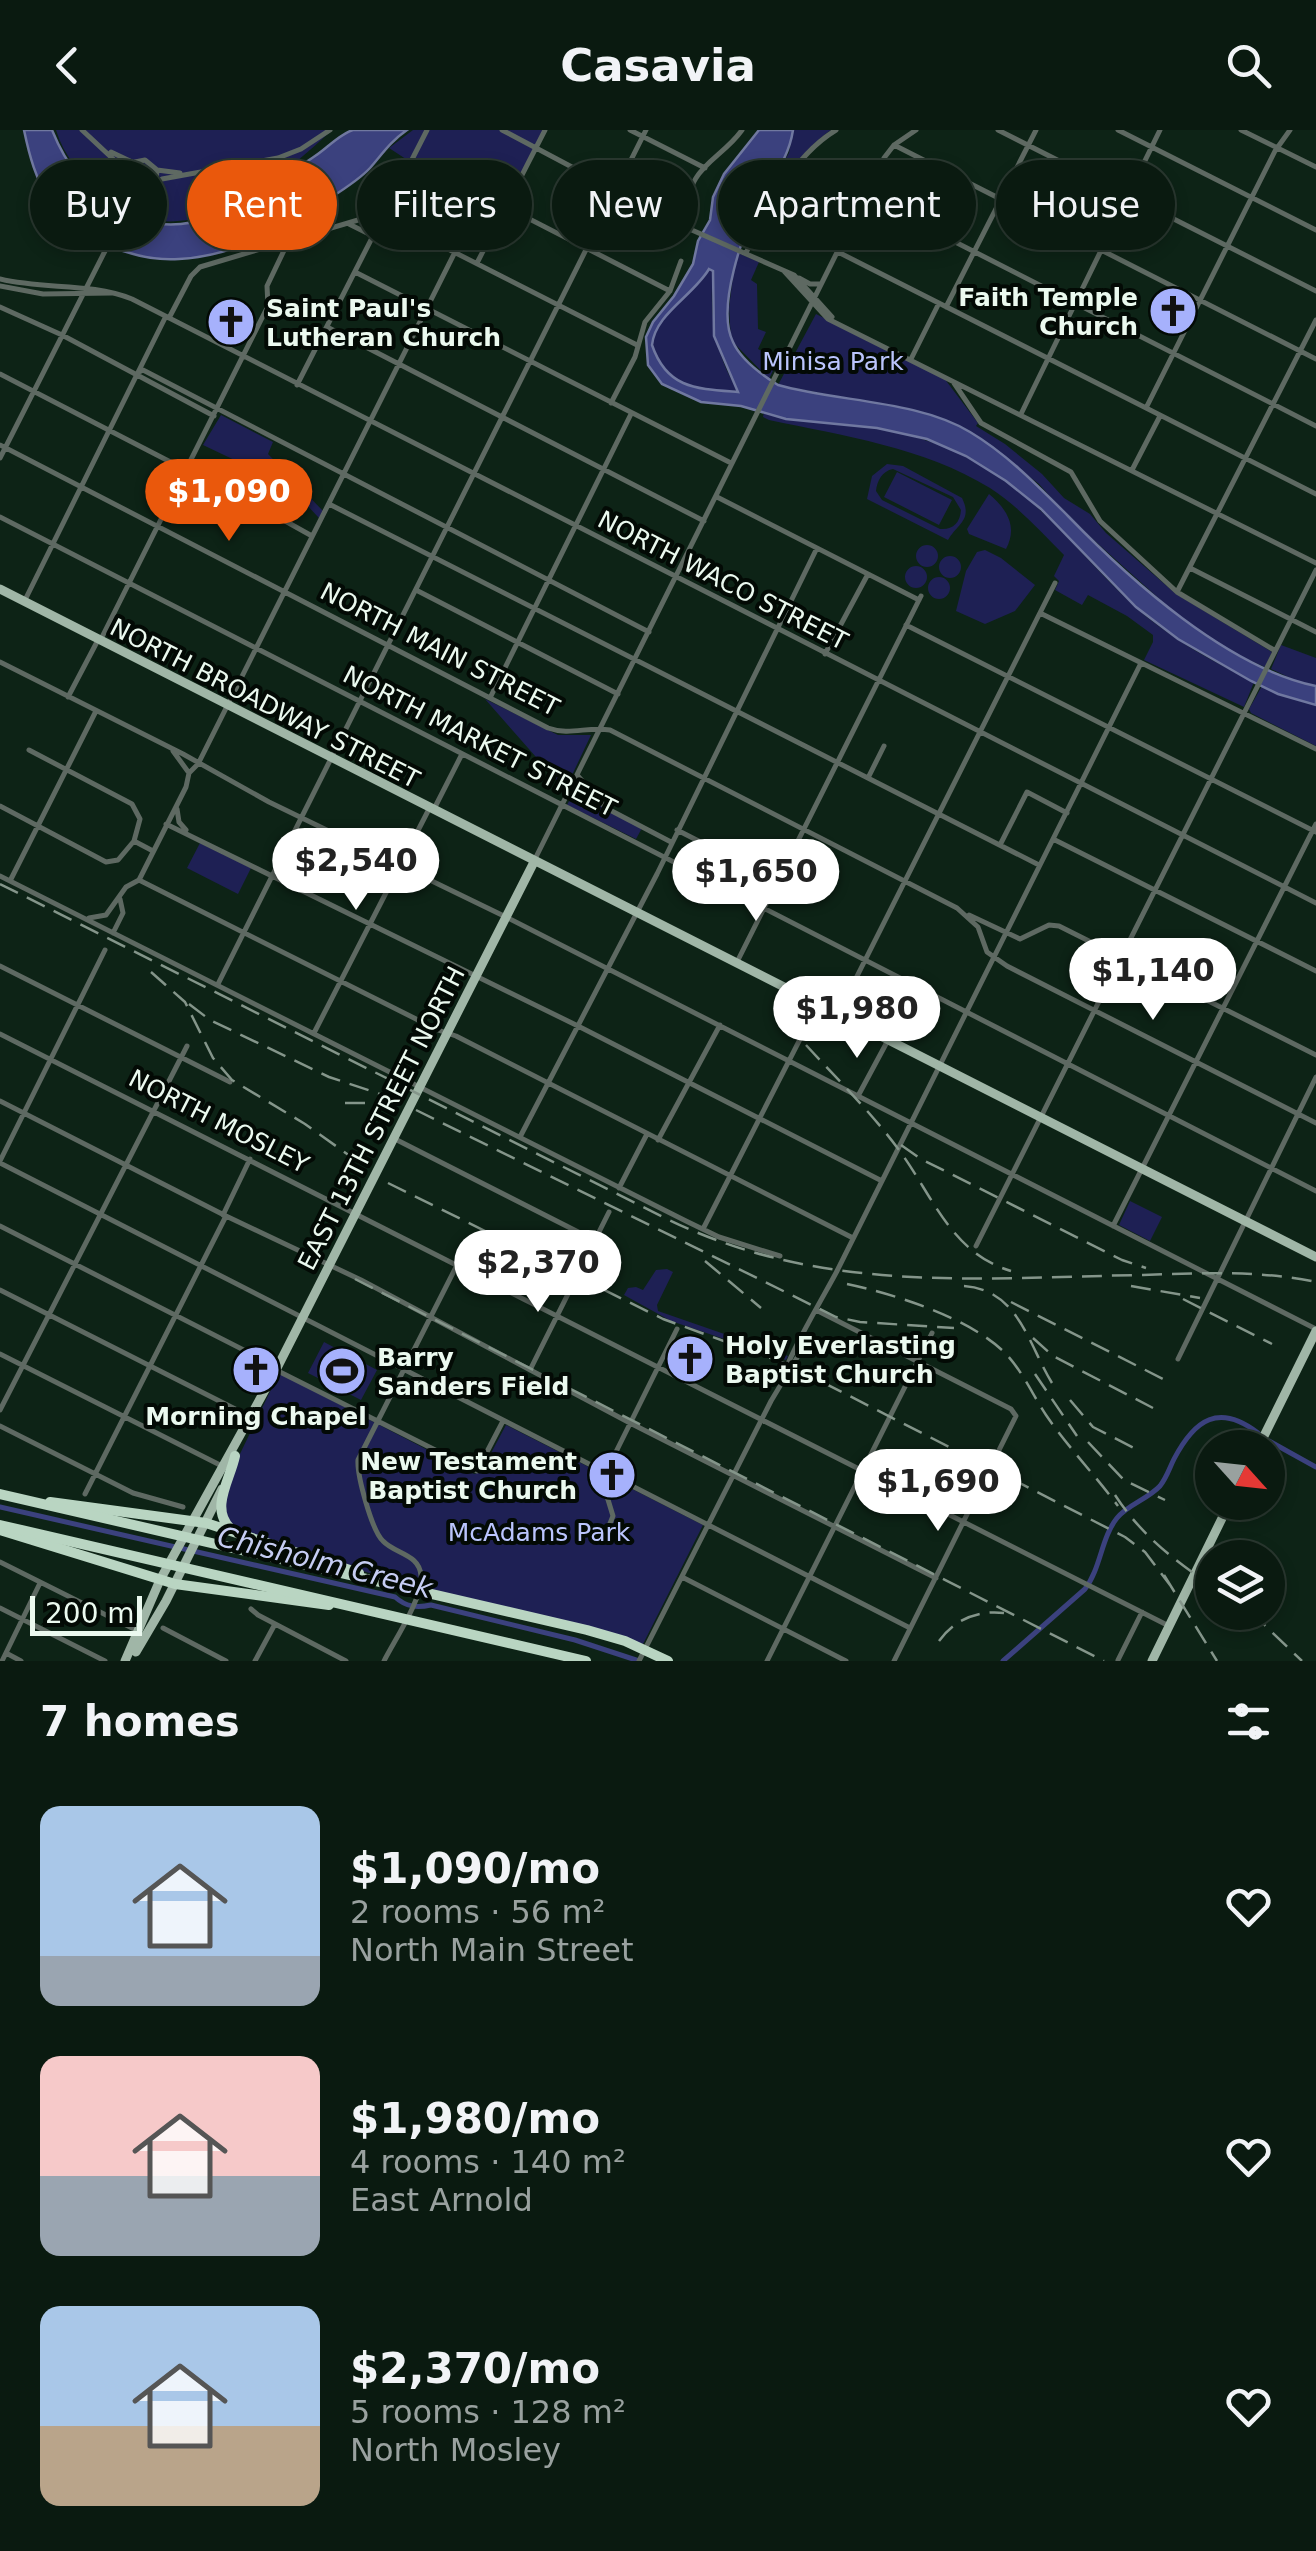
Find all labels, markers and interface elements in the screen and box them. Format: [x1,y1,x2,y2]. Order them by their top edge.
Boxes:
icon: back [40,38,95,93]
icon: search [1221,38,1276,93]
text: Casavia [560,39,756,92]
chip: Buy [30,160,167,250]
chip: Rent [187,160,337,250]
chip: Filters [357,160,532,250]
chip: New [552,160,698,250]
chip: Apartment [718,160,976,250]
chip: House [996,160,1175,250]
place label: Faith Temple Church [958,283,1138,341]
church icon: Faith Temple Church [1147,285,1199,337]
place label: Saint Paul's Lutheran Church [266,294,501,352]
church icon: Saint Paul's Lutheran Church [205,296,257,348]
park label: Minisa Park [762,347,904,376]
pin: $1,090 [148,459,310,544]
text: $1,090 [167,472,291,510]
street label: NORTH WACO STREET [593,505,853,656]
street label: NORTH MAIN STREET [316,577,565,723]
street label: NORTH BROADWAY STREET [105,613,425,795]
street label: NORTH MARKET STREET [338,660,622,823]
pin: $2,540 [275,828,437,913]
pin: $1,650 [675,839,837,924]
text: $2,540 [294,841,418,879]
text: $1,650 [694,852,818,890]
pin: $1,140 [1072,938,1234,1023]
text: $1,140 [1091,951,1215,989]
street label: EAST 13TH STREET NORTH [292,961,471,1275]
pin: $1,980 [776,976,938,1061]
text: $1,980 [795,989,919,1027]
street label: NORTH MOSLEY [124,1064,314,1180]
pin: $2,370 [457,1230,619,1315]
text: $2,370 [476,1243,600,1281]
place label: Holy Everlasting Baptist Church [725,1331,956,1389]
church icon: Holy Everlasting Baptist Church [664,1333,716,1385]
place label: Barry Sanders Field [377,1343,570,1401]
church icon: Morning Chapel [230,1344,282,1396]
sports icon: Barry Sanders Field [316,1345,368,1397]
place label: Morning Chapel [145,1402,367,1431]
north arrow [1195,1430,1285,1520]
map controls [1195,1430,1285,1630]
place label: New Testament Baptist Church [360,1447,577,1505]
church icon: New Testament Baptist Church [586,1449,638,1501]
pin: $1,690 [857,1449,1019,1534]
text: $1,690 [876,1462,1000,1500]
park label: McAdams Park [448,1518,631,1547]
water label: Chisholm Creek [214,1520,437,1606]
button: layers [1195,1540,1285,1630]
scale bar [30,1591,142,1636]
text: 200 m [45,1597,135,1630]
icon: filters [1221,1694,1276,1749]
text: 7 homes [40,1697,240,1746]
text: $1,090/mo [350,1844,600,1893]
icon: home [120,1846,240,1966]
icon: heart [1221,1879,1276,1934]
text: 2 rooms · 56 m² [350,1893,605,1931]
text: North Main Street [350,1931,633,1969]
text: $1,980/mo [350,2094,600,2143]
icon: home [120,2096,240,2216]
icon: heart [1221,2129,1276,2184]
text: 4 rooms · 140 m² [350,2143,626,2181]
text: East Arnold [350,2181,533,2219]
text: $2,370/mo [350,2344,600,2393]
icon: home [120,2346,240,2466]
icon: heart [1221,2379,1276,2434]
text: 5 rooms · 128 m² [350,2393,626,2431]
text: North Mosley [350,2431,561,2469]

